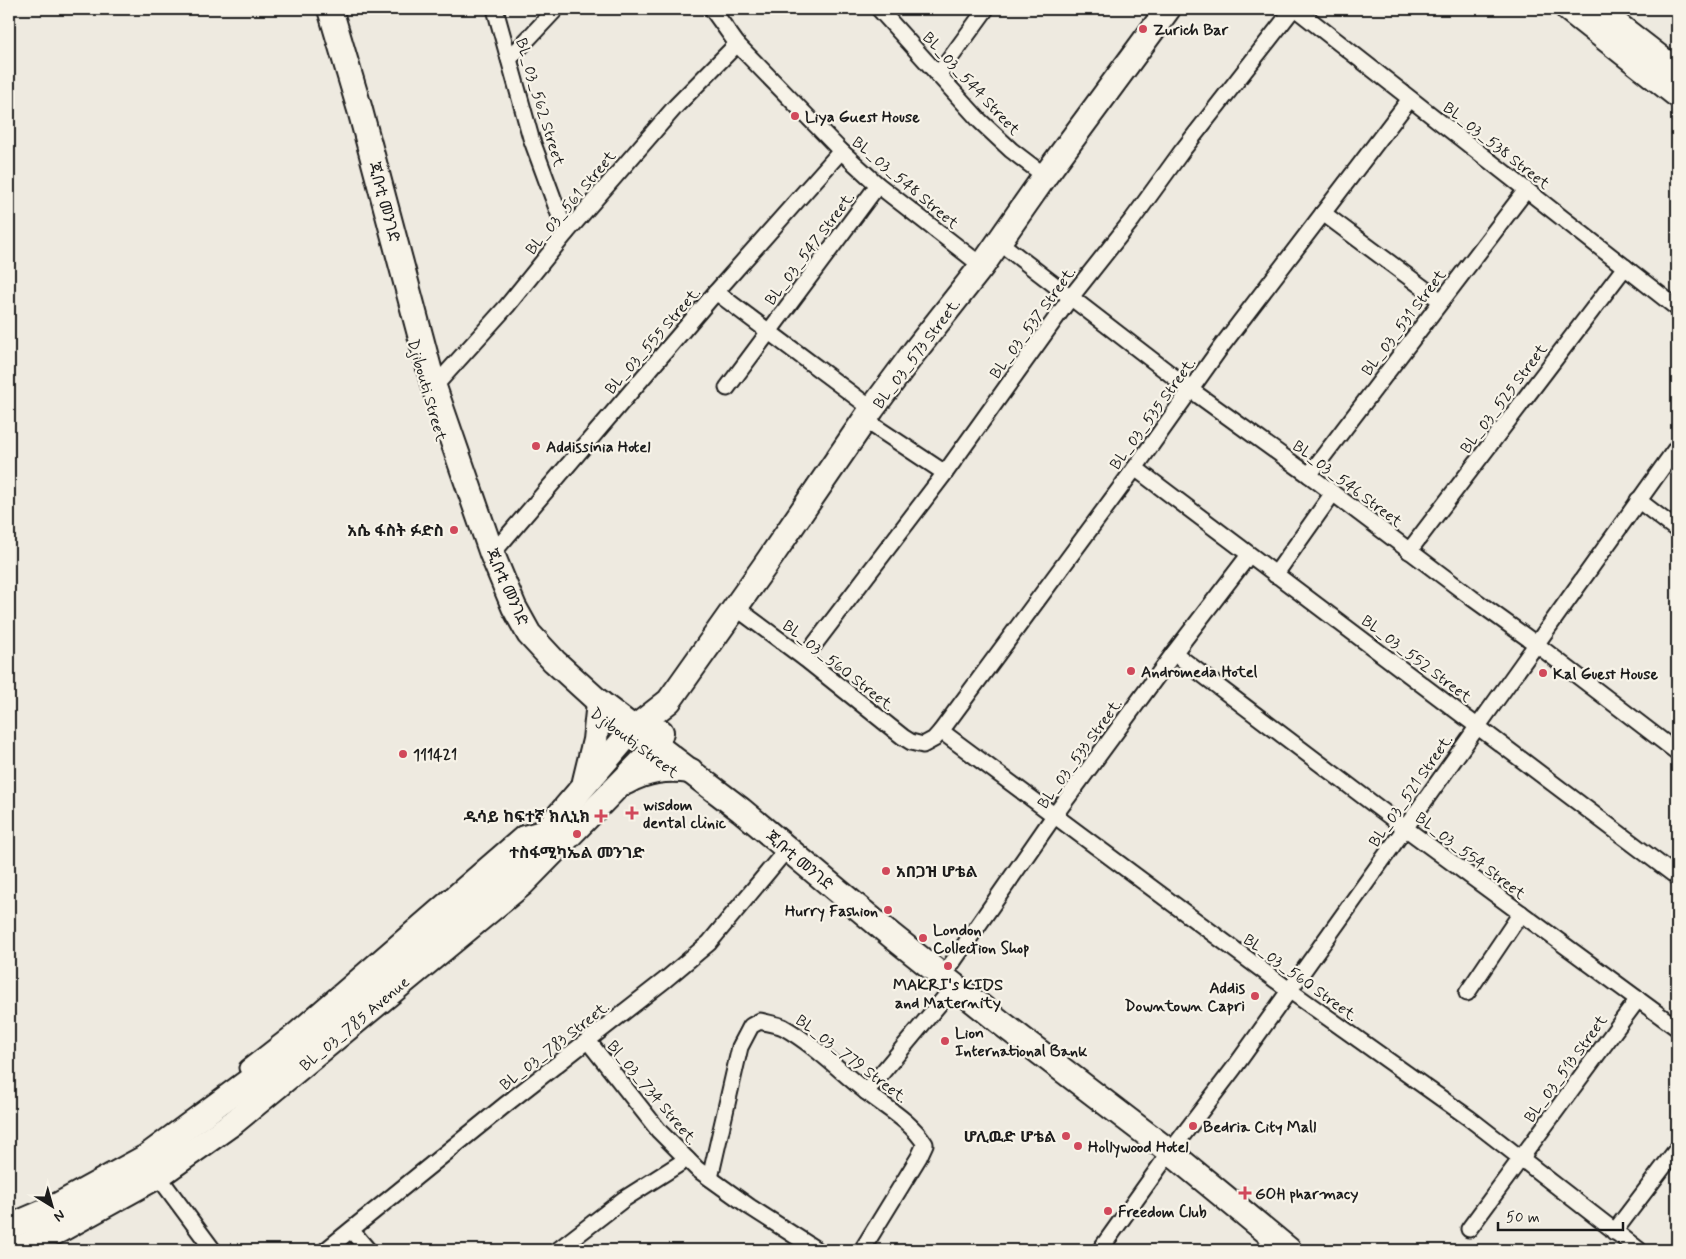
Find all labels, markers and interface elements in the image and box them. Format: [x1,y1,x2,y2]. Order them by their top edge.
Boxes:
place label: Zurich Bar [1153,20,1228,41]
marker: Zurich Bar [1137,23,1149,35]
street label: BL_03_544 Street [917,28,1025,141]
street label: BL_03_562 Street [510,36,569,170]
street label: BL_03_538 Street [1438,98,1554,195]
place label: Liya Guest House [805,107,920,128]
marker: Liya Guest House [789,110,801,122]
street label: BL_03_548 Street [847,132,963,234]
street label: BL_03_561 Street [521,146,621,260]
street label: ጂቡቲ መንገድ [363,160,405,245]
street label: BL_03_547 Street. [761,188,860,310]
street label: BL_03_537 Street. [985,262,1081,383]
street label: BL_03_531 Street [1357,265,1451,380]
street label: BL_03_555 Street. [601,283,706,399]
street label: BL_03_573 Street. [869,295,966,413]
street label: Djibouti Street [402,337,451,444]
street label: BL_03_525 Street [1456,339,1553,458]
street label: BL_03_535 Street. [1105,353,1201,474]
street label: BL_03_546 Street [1288,436,1407,533]
place label: Addissinia Hotel [546,437,650,458]
marker: Addissinia Hotel [530,440,542,452]
place label: አሴ ፋስት ፉድስ [347,521,444,542]
marker: አሴ ፋስት ፉድስ [448,524,460,536]
street label: ጂቡቲ መንገድ [480,546,533,630]
street label: BL_03_552 Street [1357,611,1476,708]
street label: BL_03_560 Street. [778,616,898,717]
place label: Andromeda Hotel [1141,662,1258,683]
place label: Kal Guest House [1553,664,1659,685]
marker: Andromeda Hotel [1125,665,1137,677]
marker: Kal Guest House [1537,667,1549,679]
street label: BL_03_533 Street. [1033,694,1127,813]
street label: Djibouti Street [586,703,683,784]
street label: BL_03_521 Street. [1364,730,1458,851]
place label: 111421 [413,745,457,766]
marker: 111421 [397,748,409,760]
place label: wisdom dental clinic [643,795,727,834]
marker: wisdom dental clinic [625,806,639,820]
place label: ዱሳይ ከፍተኛ ክሊኒክ [464,807,590,828]
street label: BL_03_554 Street [1411,808,1530,905]
marker: ዱሳይ ከፍተኛ ክሊኒክ [594,809,608,823]
street label: ጂቡቲ መንገድ [761,827,838,896]
marker: ተስፋሚካኤል መንገድ [571,828,583,840]
place label: ተስፋሚካኤል መንገድ [509,843,645,864]
place label: አበጋዝ ሆቴል [896,862,978,883]
marker: አበጋዝ ሆቴል [880,865,892,877]
place label: Hurry Fashion [785,901,878,922]
marker: Hurry Fashion [882,904,894,916]
place label: London Collection Shop [933,920,1029,959]
street label: BL_03_560 Street. [1239,930,1362,1027]
marker: London Collection Shop [917,932,929,944]
marker: MAKRI's KIDS and Maternity [942,960,954,972]
street label: BL_03_785 Avenue [296,972,414,1076]
place label: MAKRI's KIDS and Maternity [893,975,1003,1014]
place label: Addis Downtown Capri [1124,978,1246,1017]
marker: Addis Downtown Capri [1249,990,1261,1002]
street label: BL_03_783 Street. [496,997,614,1096]
street label: BL_03_779 Street. [791,1010,911,1108]
street label: BL_03_513 Street [1520,1010,1613,1127]
place label: Lion International Bank [955,1023,1088,1062]
marker: Lion International Bank [939,1035,951,1047]
street label: Bl_03_734 Street. [602,1036,702,1150]
place label: Bedria City Mall [1203,1117,1316,1138]
marker: Bedria City Mall [1187,1120,1199,1132]
place label: ሆሊዉድ ሆቴል [964,1127,1056,1148]
marker: ሆሊዉድ ሆቴል [1060,1130,1072,1142]
place label: Hollywood Hotel [1088,1137,1189,1158]
marker: Hollywood Hotel [1072,1140,1084,1152]
north arrow [28,1182,78,1232]
place label: GOH pharmacy [1255,1184,1359,1205]
marker: GOH pharmacy [1239,1187,1251,1199]
scale bar [1498,1199,1624,1231]
place label: Freedom Club [1118,1202,1207,1223]
marker: Freedom Club [1102,1205,1114,1217]
text: N [50,1206,68,1226]
text: 50 m [1506,1208,1540,1228]

